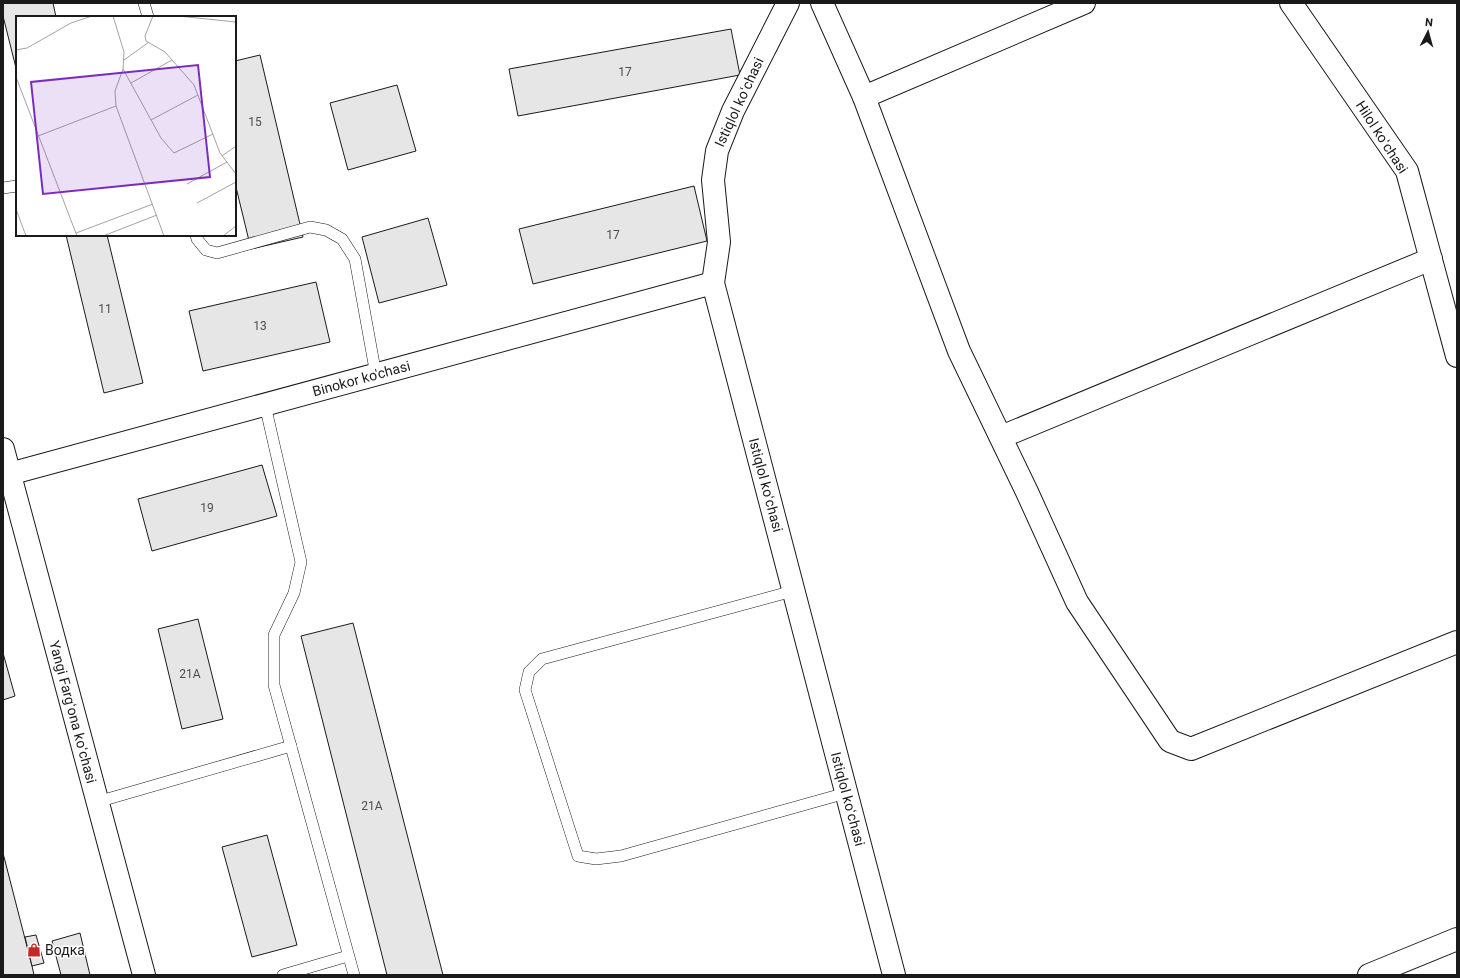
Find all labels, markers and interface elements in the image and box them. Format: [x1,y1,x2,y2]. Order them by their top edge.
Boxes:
north arrow [1408,12,1448,52]
inset map [16,16,236,236]
text: N [1424,16,1434,29]
street label: Istiqlol koʻchasi [711,55,767,149]
house number: 17 [618,65,632,79]
street label: Hilol koʻchasi [1353,98,1411,176]
house number: 15 [248,115,262,129]
house number: 17 [606,228,620,242]
house number: 11 [98,302,112,316]
house number: 13 [253,319,267,333]
street label: Binokor ko'chasi [311,358,412,399]
street label: Istiqlol koʻchasi [746,436,786,534]
house number: 19 [200,501,214,515]
street label: Yangi Fargʻona koʻchasi [46,639,100,785]
house number: 21А [179,667,201,681]
street label: Istiqlol koʻchasi [828,750,868,848]
house number: 21А [361,799,383,813]
shop icon: Водка [26,942,42,958]
place label: Водка [45,942,85,958]

